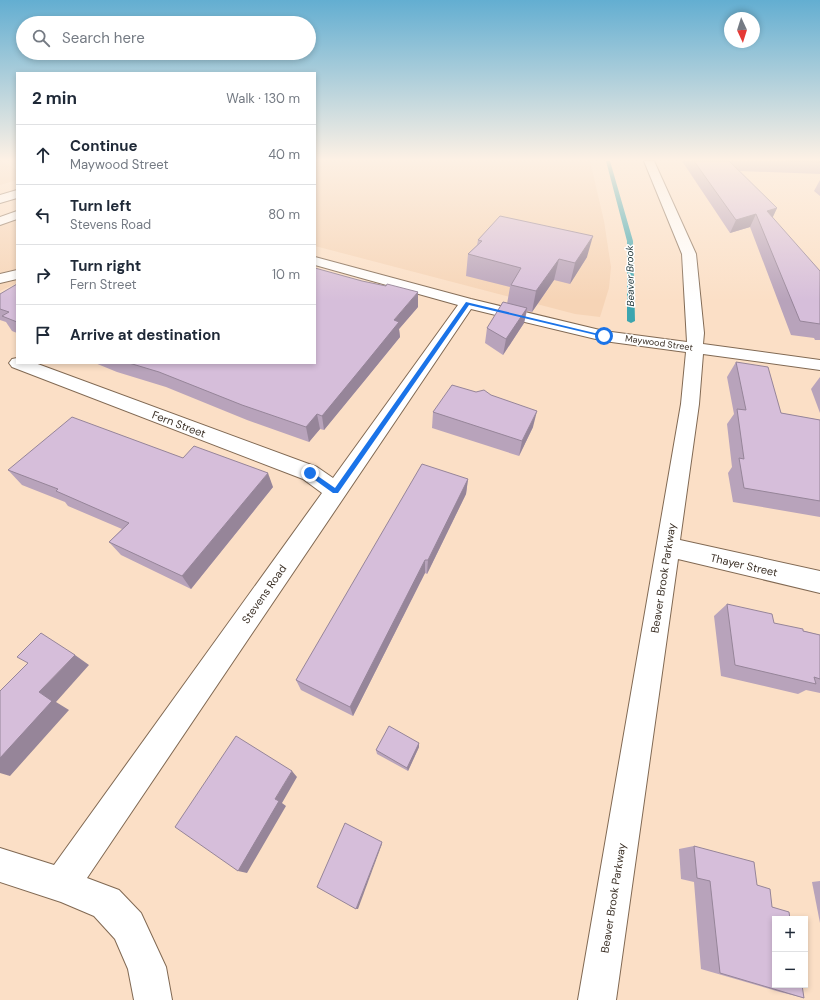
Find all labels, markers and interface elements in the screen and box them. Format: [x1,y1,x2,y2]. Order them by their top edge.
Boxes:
north arrow [724,12,760,48]
search box [16,16,316,60]
icon: search [30,27,52,49]
text: Search here [62,28,145,48]
text: 2 min [32,87,77,109]
text: Walk · 130 m [226,90,300,107]
text: Continue [70,136,138,156]
icon: ahead [32,144,54,166]
text: 40 m [268,146,300,163]
text: Maywood Street [70,156,169,173]
text: Turn left [70,196,131,216]
icon: left [32,204,54,226]
text: 80 m [268,206,300,223]
text: Stevens Road [70,216,151,233]
water label: Beaver Brook [623,244,637,307]
text: Turn right [70,256,141,276]
icon: right [32,264,54,286]
text: 10 m [272,266,300,283]
text: Fern Street [70,276,137,293]
icon: arrive [32,324,54,346]
text: Arrive at destination [70,325,221,345]
route start [595,327,613,345]
street label: Maywood Street [624,332,694,354]
street label: Fern Street [150,407,208,441]
route end [301,464,319,482]
street label: Beaver Brook Parkway [647,522,679,634]
street label: Thayer Street [709,550,779,580]
street label: Stevens Road [239,562,289,626]
street label: Beaver Brook Parkway [597,842,629,954]
map controls [772,916,808,988]
button: + [772,916,808,952]
button: − [772,952,808,988]

